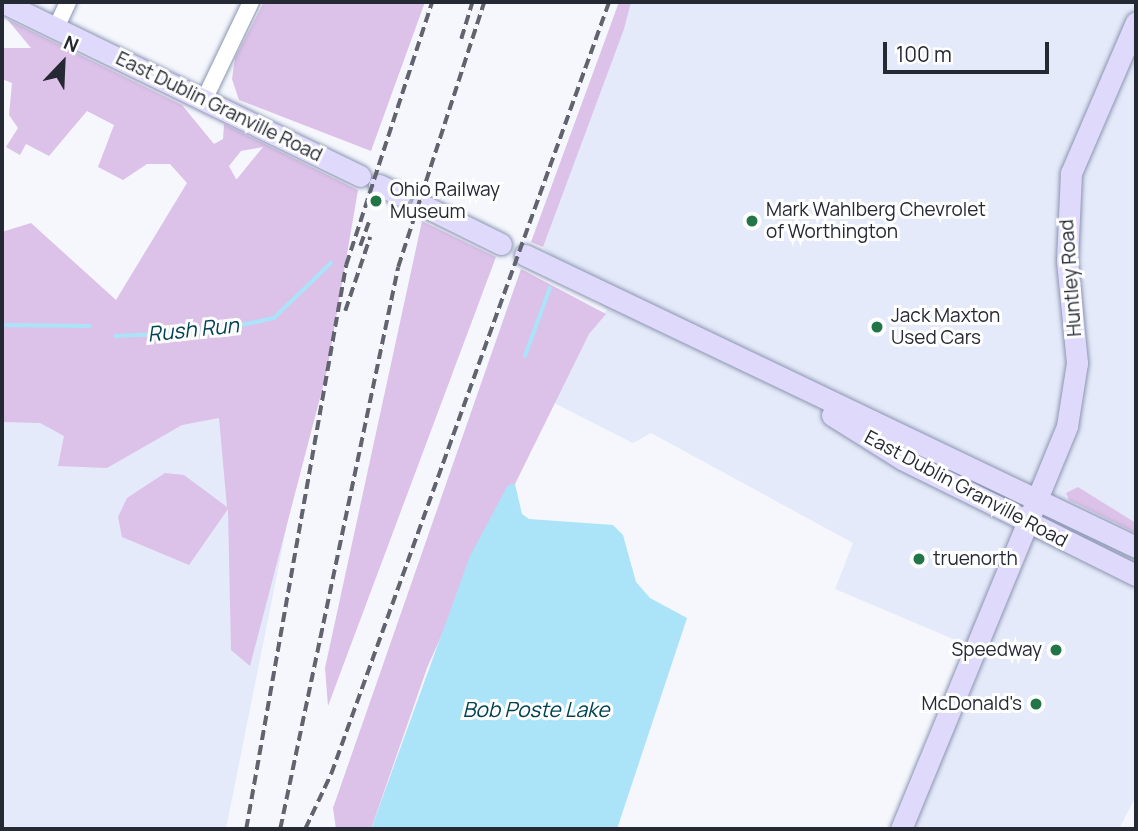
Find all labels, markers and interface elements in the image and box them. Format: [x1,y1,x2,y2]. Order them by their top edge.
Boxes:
north arrow [28,28,98,98]
scale bar [886,28,1052,72]
text: N [60,29,83,58]
text: 100 m [896,40,952,68]
street label: East Dublin Granville Road [112,47,326,167]
place label: Ohio Railway Museum [390,179,500,223]
marker: Ohio Railway Museum [368,193,384,209]
place label: Mark Wahlberg Chevrolet of Worthington [766,199,986,243]
marker: Mark Wahlberg Chevrolet of Worthington [744,213,760,229]
street label: Huntley Road [1056,219,1086,337]
place label: Jack Maxton Used Cars [891,305,1000,349]
water label: Rush Run [146,312,240,346]
marker: Jack Maxton Used Cars [869,319,885,335]
street label: East Dublin Granville Road [861,426,1071,552]
place label: truenorth [933,548,1018,570]
marker: truenorth [911,551,927,567]
place label: Speedway [952,639,1042,661]
marker: Speedway [1048,642,1064,658]
place label: McDonald's [921,693,1022,715]
water label: Bob Poste Lake [462,696,610,722]
marker: McDonald's [1028,696,1044,712]

